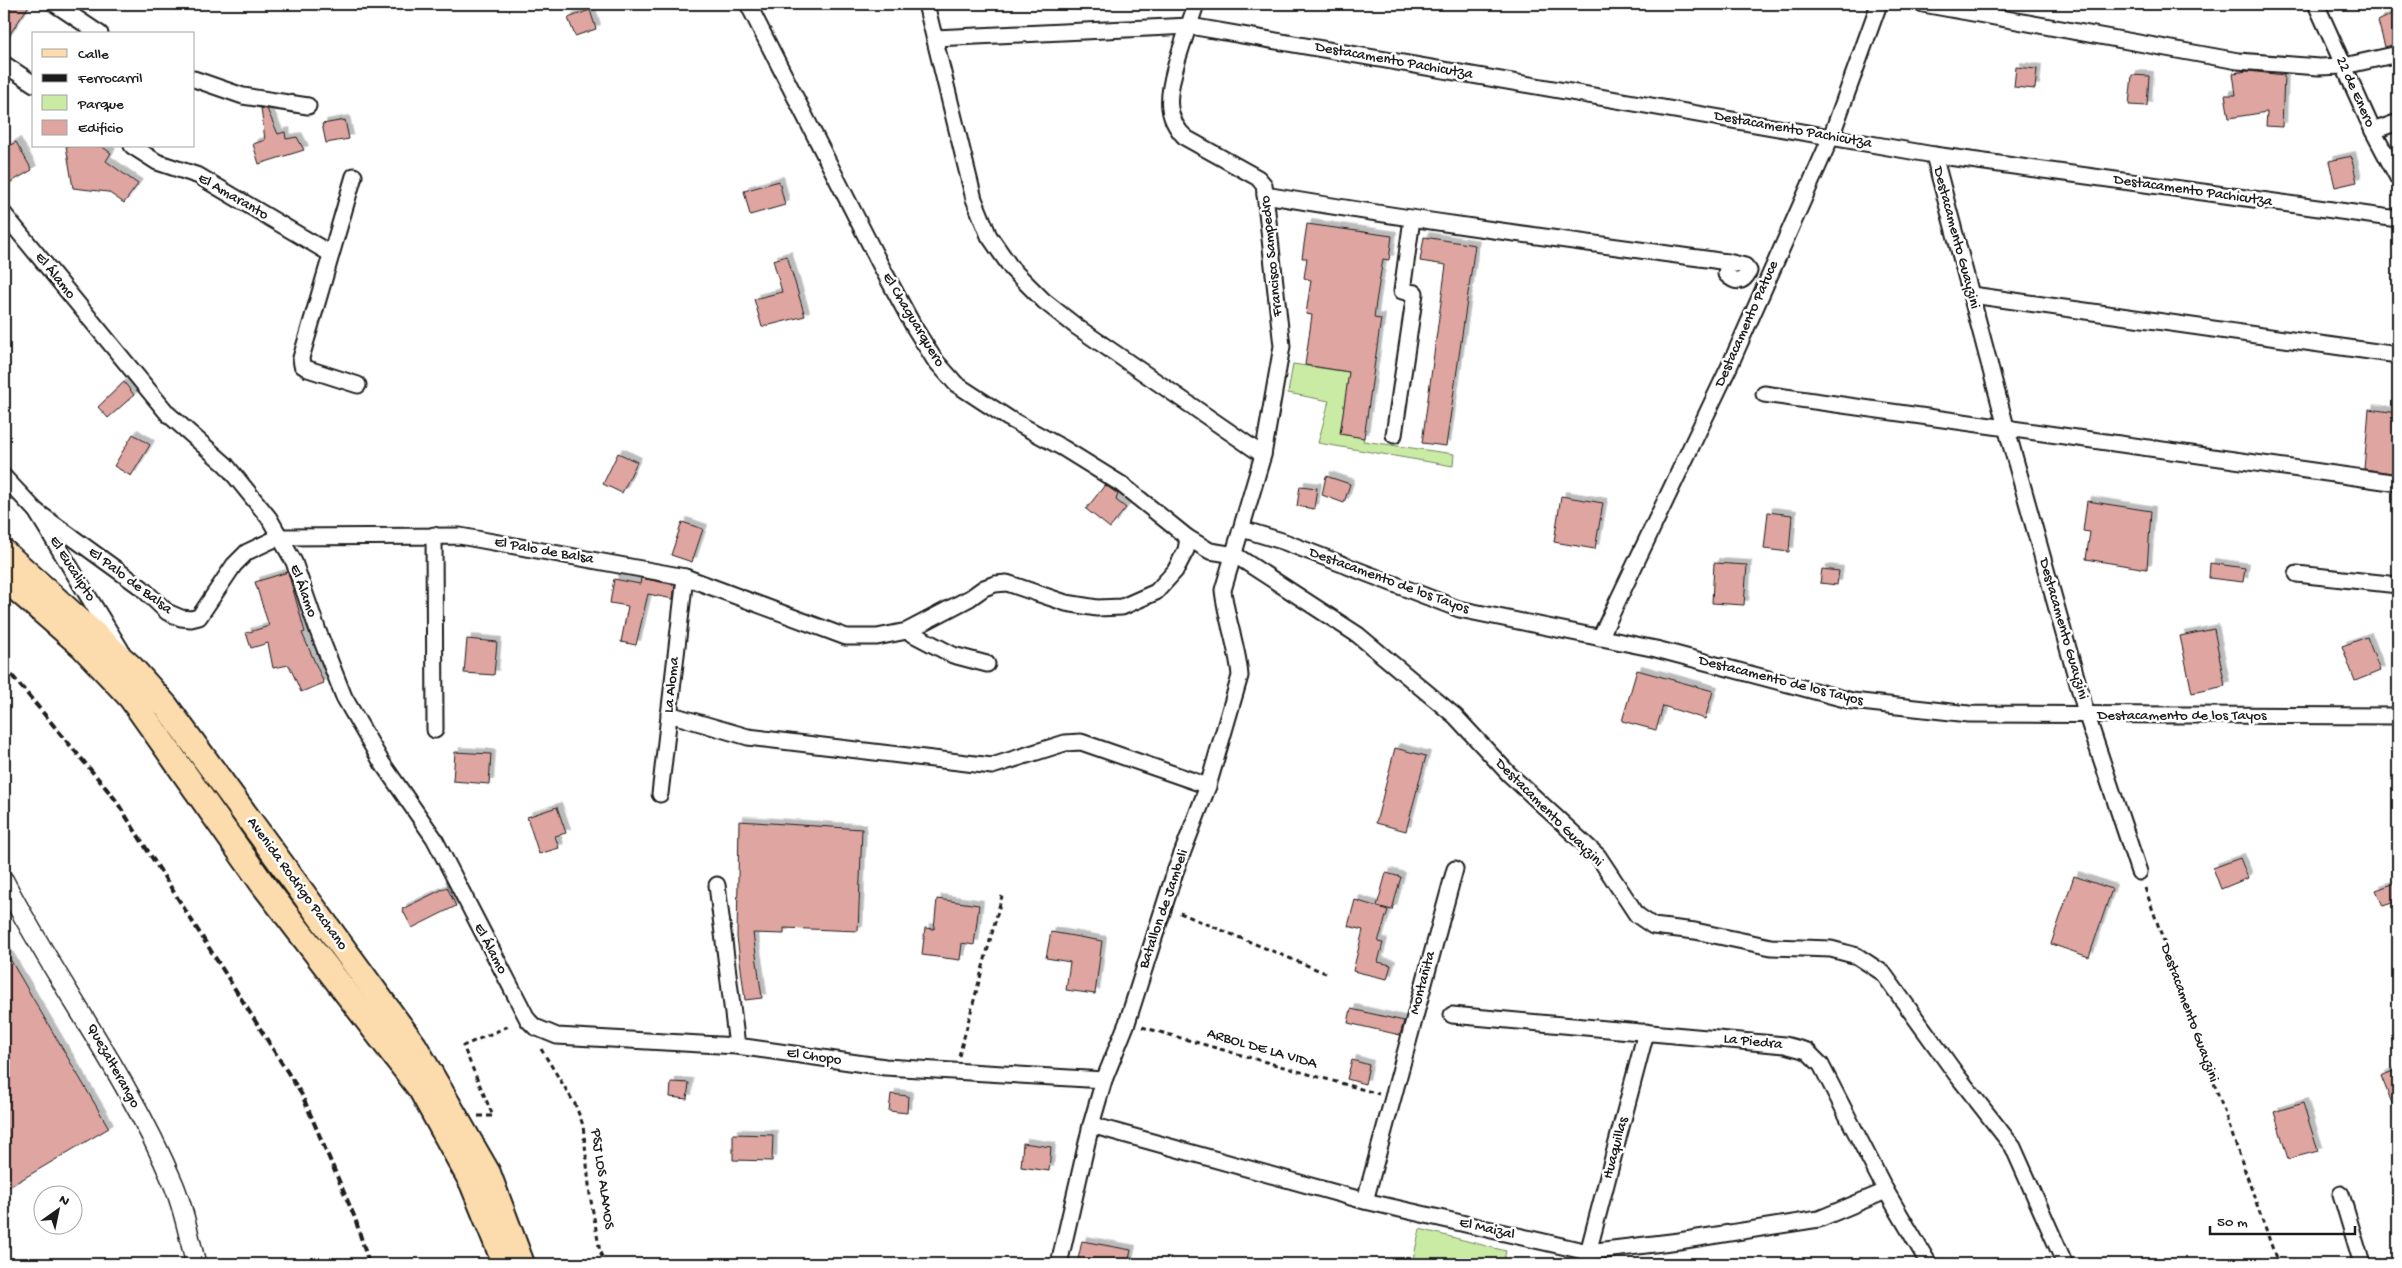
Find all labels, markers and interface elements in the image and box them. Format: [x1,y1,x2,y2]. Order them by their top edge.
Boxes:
legend [32,32,195,148]
street label: Destacamento Pachicutza [1313,38,1475,84]
text: Calle [78,46,109,64]
street label: 22 de Enero [2331,54,2379,130]
text: Ferrocarril [77,70,142,88]
text: Parque [77,96,124,114]
street label: Destacamento Pachicutza [1712,107,1874,153]
text: Edificio [78,120,124,138]
street label: Destacamento Guayzini [1928,164,1984,311]
street label: El Amaranto [194,170,272,225]
street label: Destacamento Pachicutza [2111,171,2274,211]
street label: Francisco Sampedro [1257,194,1287,318]
street label: El Álamo [31,249,79,303]
street label: Destacamento Patuce [1711,258,1783,391]
street label: El Chaguarquero [878,270,948,371]
street label: El Eucalipto [45,533,99,605]
street label: El Palo de Balsa [493,533,596,569]
street label: Destacamento de los Tayos [1306,543,1472,619]
street label: El Palo de Balsa [84,544,176,619]
street label: Destacamento Guayzini [2034,555,2092,702]
street label: El Álamo [285,562,321,620]
street label: Destacamento de los Tayos [1696,652,1866,710]
street label: La Aloma [660,655,684,714]
street label: Destacamento de los Tayos [2097,707,2267,725]
street label: Destacamento Guayzini [1490,754,1607,871]
street label: Avenida Rodrigo Pachano [243,814,351,954]
street label: Batallon de Jambeli [1135,847,1193,972]
street label: El Álamo [469,920,511,978]
street label: Destacamento Guayzini [2155,940,2222,1085]
street label: Montañita [1406,949,1440,1017]
street label: Quezalterango [82,1021,144,1112]
street label: ARBOL DE LA VIDA [1205,1025,1320,1074]
street label: La Piedra [1723,1030,1784,1054]
street label: El Chopo [785,1044,843,1070]
street label: Huaquillas [1599,1114,1633,1181]
street label: PSJ LOS ALAMOS [586,1127,618,1230]
north arrow [32,1186,82,1236]
text: N [55,1192,72,1211]
scale bar [2210,1203,2354,1235]
street label: El Maizal [1457,1214,1517,1244]
text: 50 m [2217,1214,2248,1232]

